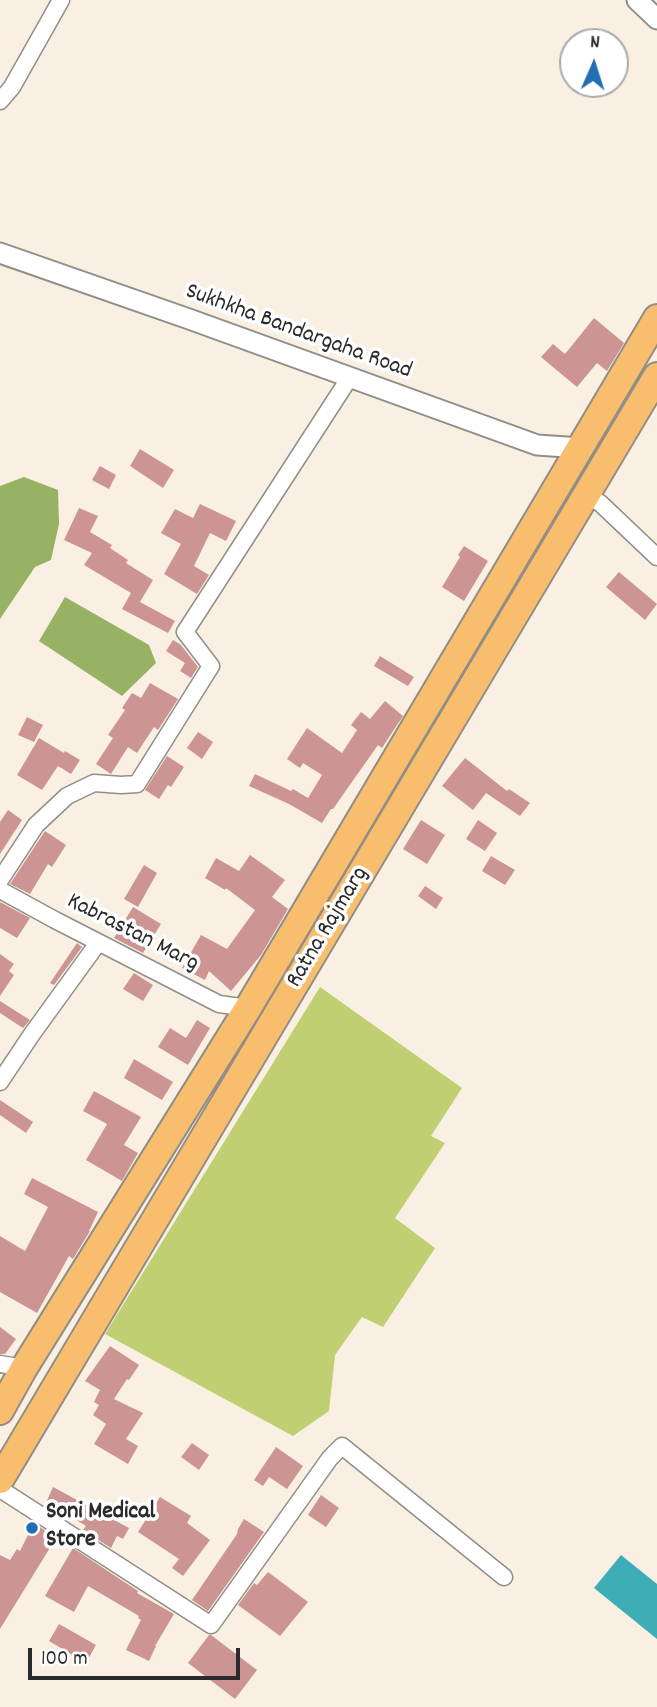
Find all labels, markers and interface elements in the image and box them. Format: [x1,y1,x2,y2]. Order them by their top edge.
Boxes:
north arrow [559,28,629,98]
text: N [590,30,600,57]
street label: Sukhkha Bandargaha Road [181,279,415,387]
street label: Ratna Rajmarg [282,862,376,994]
street label: Kabrastan Marg [61,888,203,980]
place label: Soni Medical Store [46,1500,155,1556]
marker: Soni Medical Store [24,1520,40,1536]
scale bar [32,1634,243,1678]
text: 100 m [41,1645,88,1675]

